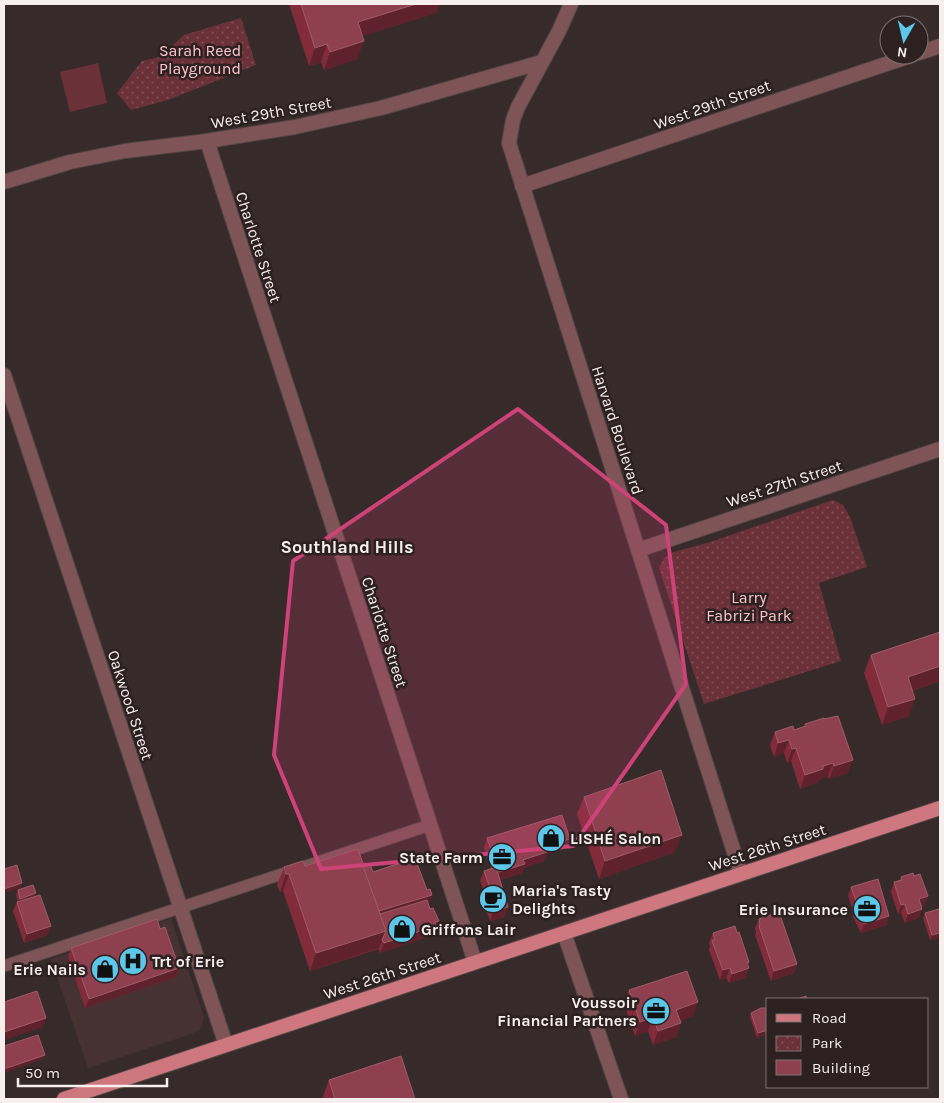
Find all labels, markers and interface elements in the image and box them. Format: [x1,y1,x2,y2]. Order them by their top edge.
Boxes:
north arrow [879,15,929,65]
park label: Sarah Reed Playground [159,41,241,78]
text: N [896,43,908,61]
street label: West 29th Street [651,76,773,133]
street label: West 29th Street [209,93,333,132]
street label: Charlotte Street [232,189,285,305]
street label: Harvard Boulevard [588,363,647,497]
street label: West 27th Street [724,456,844,511]
district label: Southland Hills [280,536,414,558]
street label: Charlotte Street [358,574,411,690]
park label: Larry Fabrizi Park [706,588,792,625]
street label: Oakwood Street [104,648,157,763]
street label: West 26th Street [706,820,828,875]
shop icon: LISHÉ Salon [536,823,566,853]
place label: LISHÉ Salon [570,829,661,848]
office icon: State Farm [487,842,517,872]
place label: State Farm [399,848,483,867]
place label: Maria's Tasty Delights [512,881,611,918]
cafe icon: Maria's Tasty Delights [478,884,508,914]
office icon: Erie Insurance [852,894,882,924]
place label: Erie Insurance [739,900,848,919]
shop icon: Griffons Lair [387,914,417,944]
place label: Griffons Lair [421,920,516,939]
hospital icon: Trt of Erie [118,946,148,976]
street label: West 26th Street [321,948,443,1003]
place label: Trt of Erie [152,952,224,971]
shop icon: Erie Nails [90,954,120,984]
place label: Erie Nails [13,960,86,979]
place label: Voussoir Financial Partners [497,993,638,1030]
office icon: Voussoir Financial Partners [641,996,671,1026]
legend [766,998,929,1088]
text: Road [812,1009,847,1027]
text: Park [812,1034,842,1052]
scale bar [18,1056,166,1088]
text: Building [812,1059,870,1077]
text: 50 m [25,1064,60,1082]

